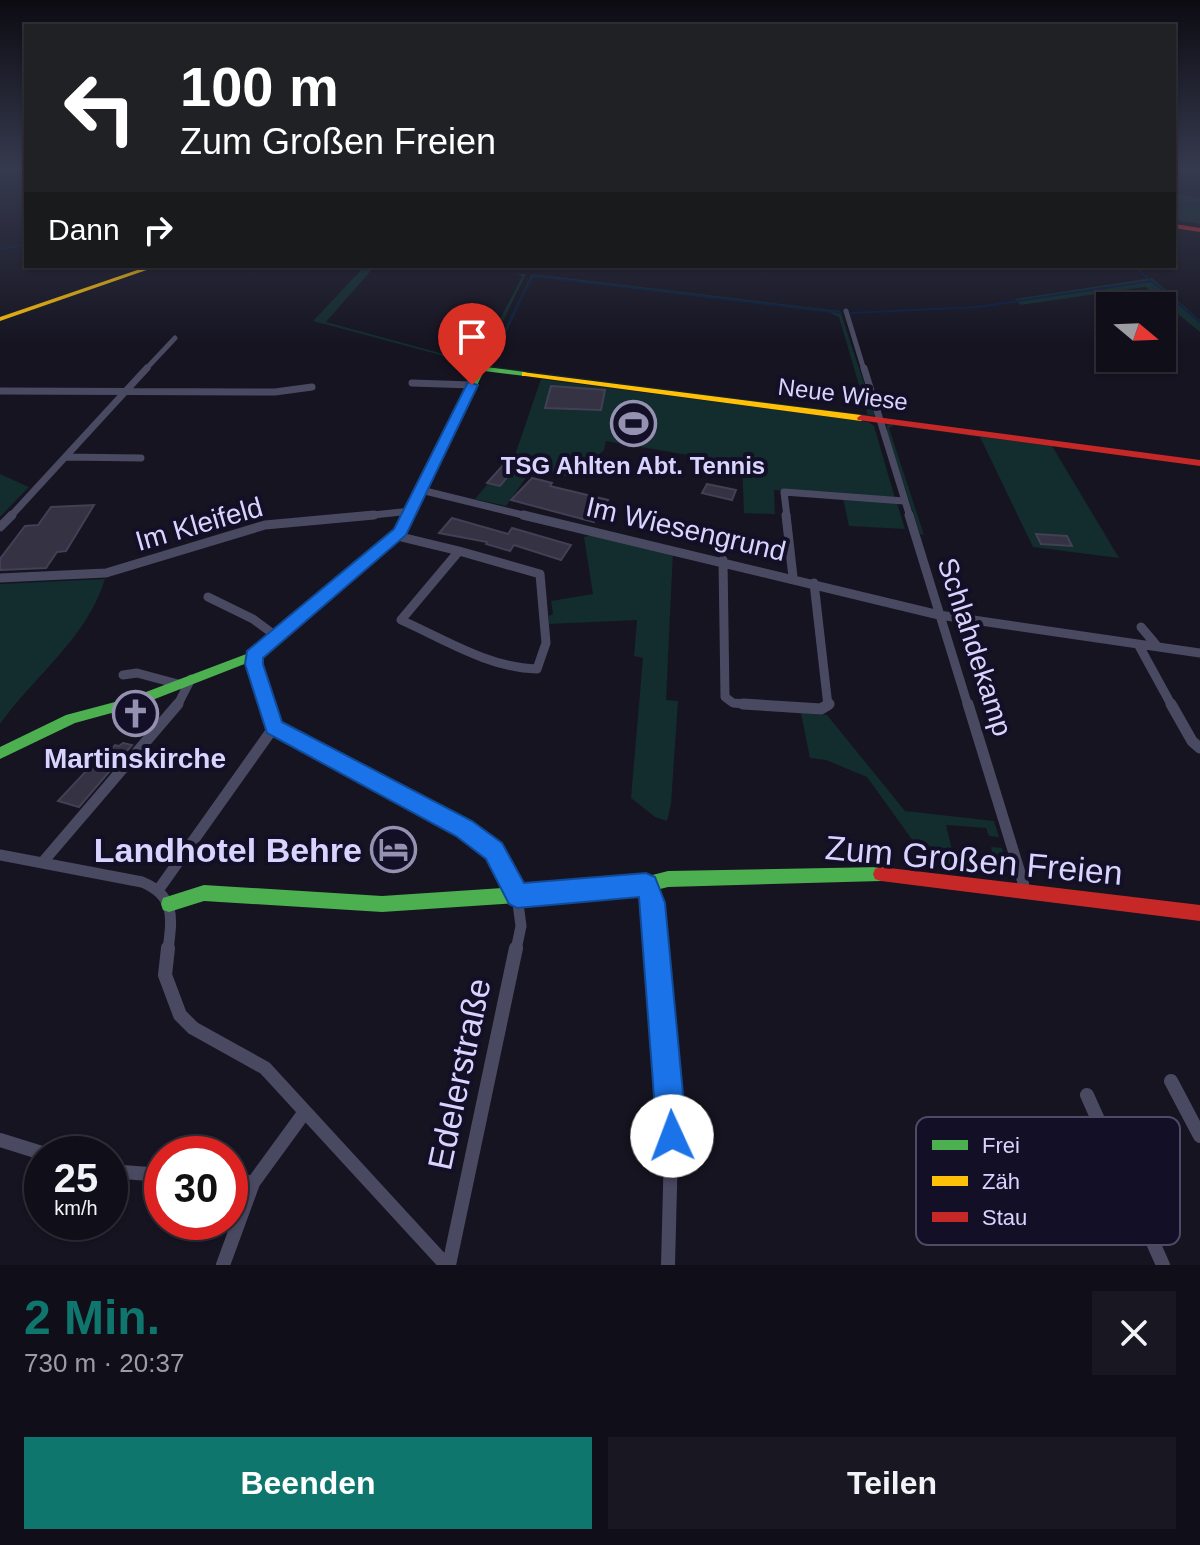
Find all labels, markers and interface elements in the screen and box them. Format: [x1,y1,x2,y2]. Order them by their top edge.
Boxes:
text: 100 m [180,55,339,118]
icon: left [48,56,152,160]
text: Zum Großen Freien [180,121,496,162]
icon: right [136,208,180,252]
text: Dann [48,213,120,246]
north arrow [1096,292,1176,372]
map controls [1096,292,1176,372]
pin [438,303,506,385]
icon: arrive [450,315,494,359]
street label: Neue Wiese [776,373,910,415]
sports icon: TSG Ahlten Abt. Tennis [609,399,657,447]
place label: TSG Ahlten Abt. Tennis [501,452,765,479]
street label: Im Kleifeld [132,491,266,557]
street label: Im Wiesengrund [583,491,789,567]
street label: Schlahdekamp [932,554,1018,740]
church icon: Martinskirche [111,690,159,738]
place label: Martinskirche [44,743,226,774]
hotel icon: Landhotel Behre [369,826,417,874]
street label: Zum Großen Freien [824,828,1124,892]
place label: Landhotel Behre [94,831,362,869]
street label: Edelerstraße [420,975,498,1173]
position arrow [630,1094,714,1178]
legend [916,1117,1180,1245]
text: Frei [982,1133,1020,1158]
speed limit sign: 30 [144,1136,248,1240]
text: 25 [54,1156,98,1200]
text: Zäh [982,1169,1020,1194]
text: km/h [54,1197,98,1219]
text: Stau [982,1205,1027,1230]
text: 2 Min. [24,1291,160,1344]
button: close [1092,1291,1176,1375]
text: 730 m · 20:37 [24,1348,184,1378]
button: Beenden [24,1437,592,1529]
button: Teilen [608,1437,1176,1529]

